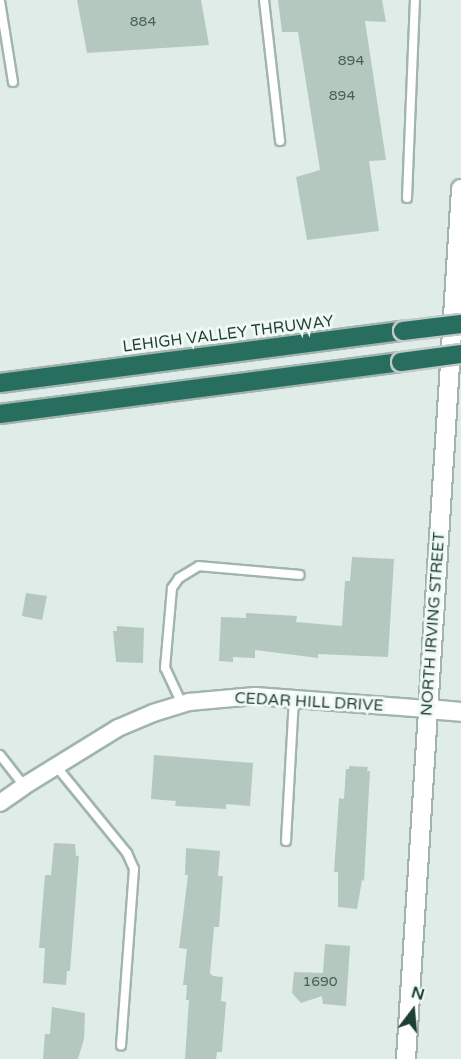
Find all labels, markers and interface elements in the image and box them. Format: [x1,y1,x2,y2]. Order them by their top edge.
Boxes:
house number: 884 [130,14,156,30]
house number: 894 [338,53,364,69]
house number: 894 [329,88,355,104]
street label: LEHIGH VALLEY THRUWAY [121,312,335,356]
street label: NORTH IRVING STREET [417,531,449,717]
street label: CEDAR HILL DRIVE [234,689,384,715]
house number: 1690 [302,974,338,990]
north arrow [383,981,443,1041]
text: N [409,982,427,1005]

